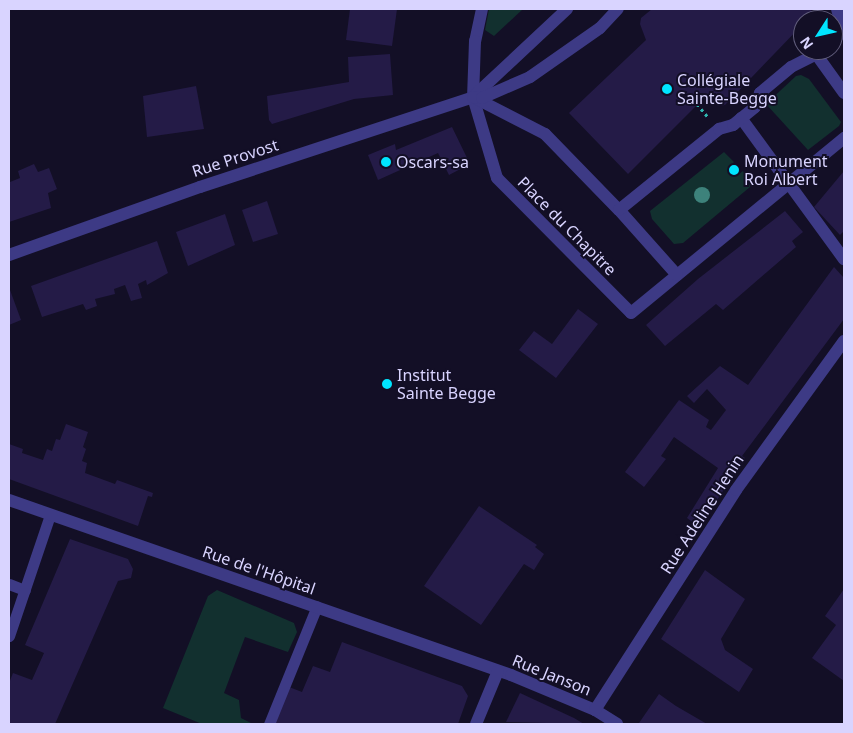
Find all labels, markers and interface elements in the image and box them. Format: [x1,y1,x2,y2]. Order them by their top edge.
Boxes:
north arrow [793,10,843,60]
text: N [795,33,817,53]
place label: Collégiale Sainte-Begge [677,70,777,108]
marker: Collégiale Sainte-Begge [661,83,673,95]
street label: Rue Provost [189,135,281,181]
place label: Monument Roi Albert [744,151,828,189]
place label: Oscars-sa [396,152,469,172]
marker: Oscars-sa [380,156,392,168]
marker: Monument Roi Albert [728,164,740,176]
street label: Place du Chapitre [514,173,620,279]
place label: Institut Sainte Begge [397,365,496,403]
marker: Institut Sainte Begge [381,378,393,390]
street label: Rue Adeline Henin [656,451,748,577]
street label: Rue de l'Hôpital [200,542,318,598]
street label: Rue Janson [510,650,594,700]

